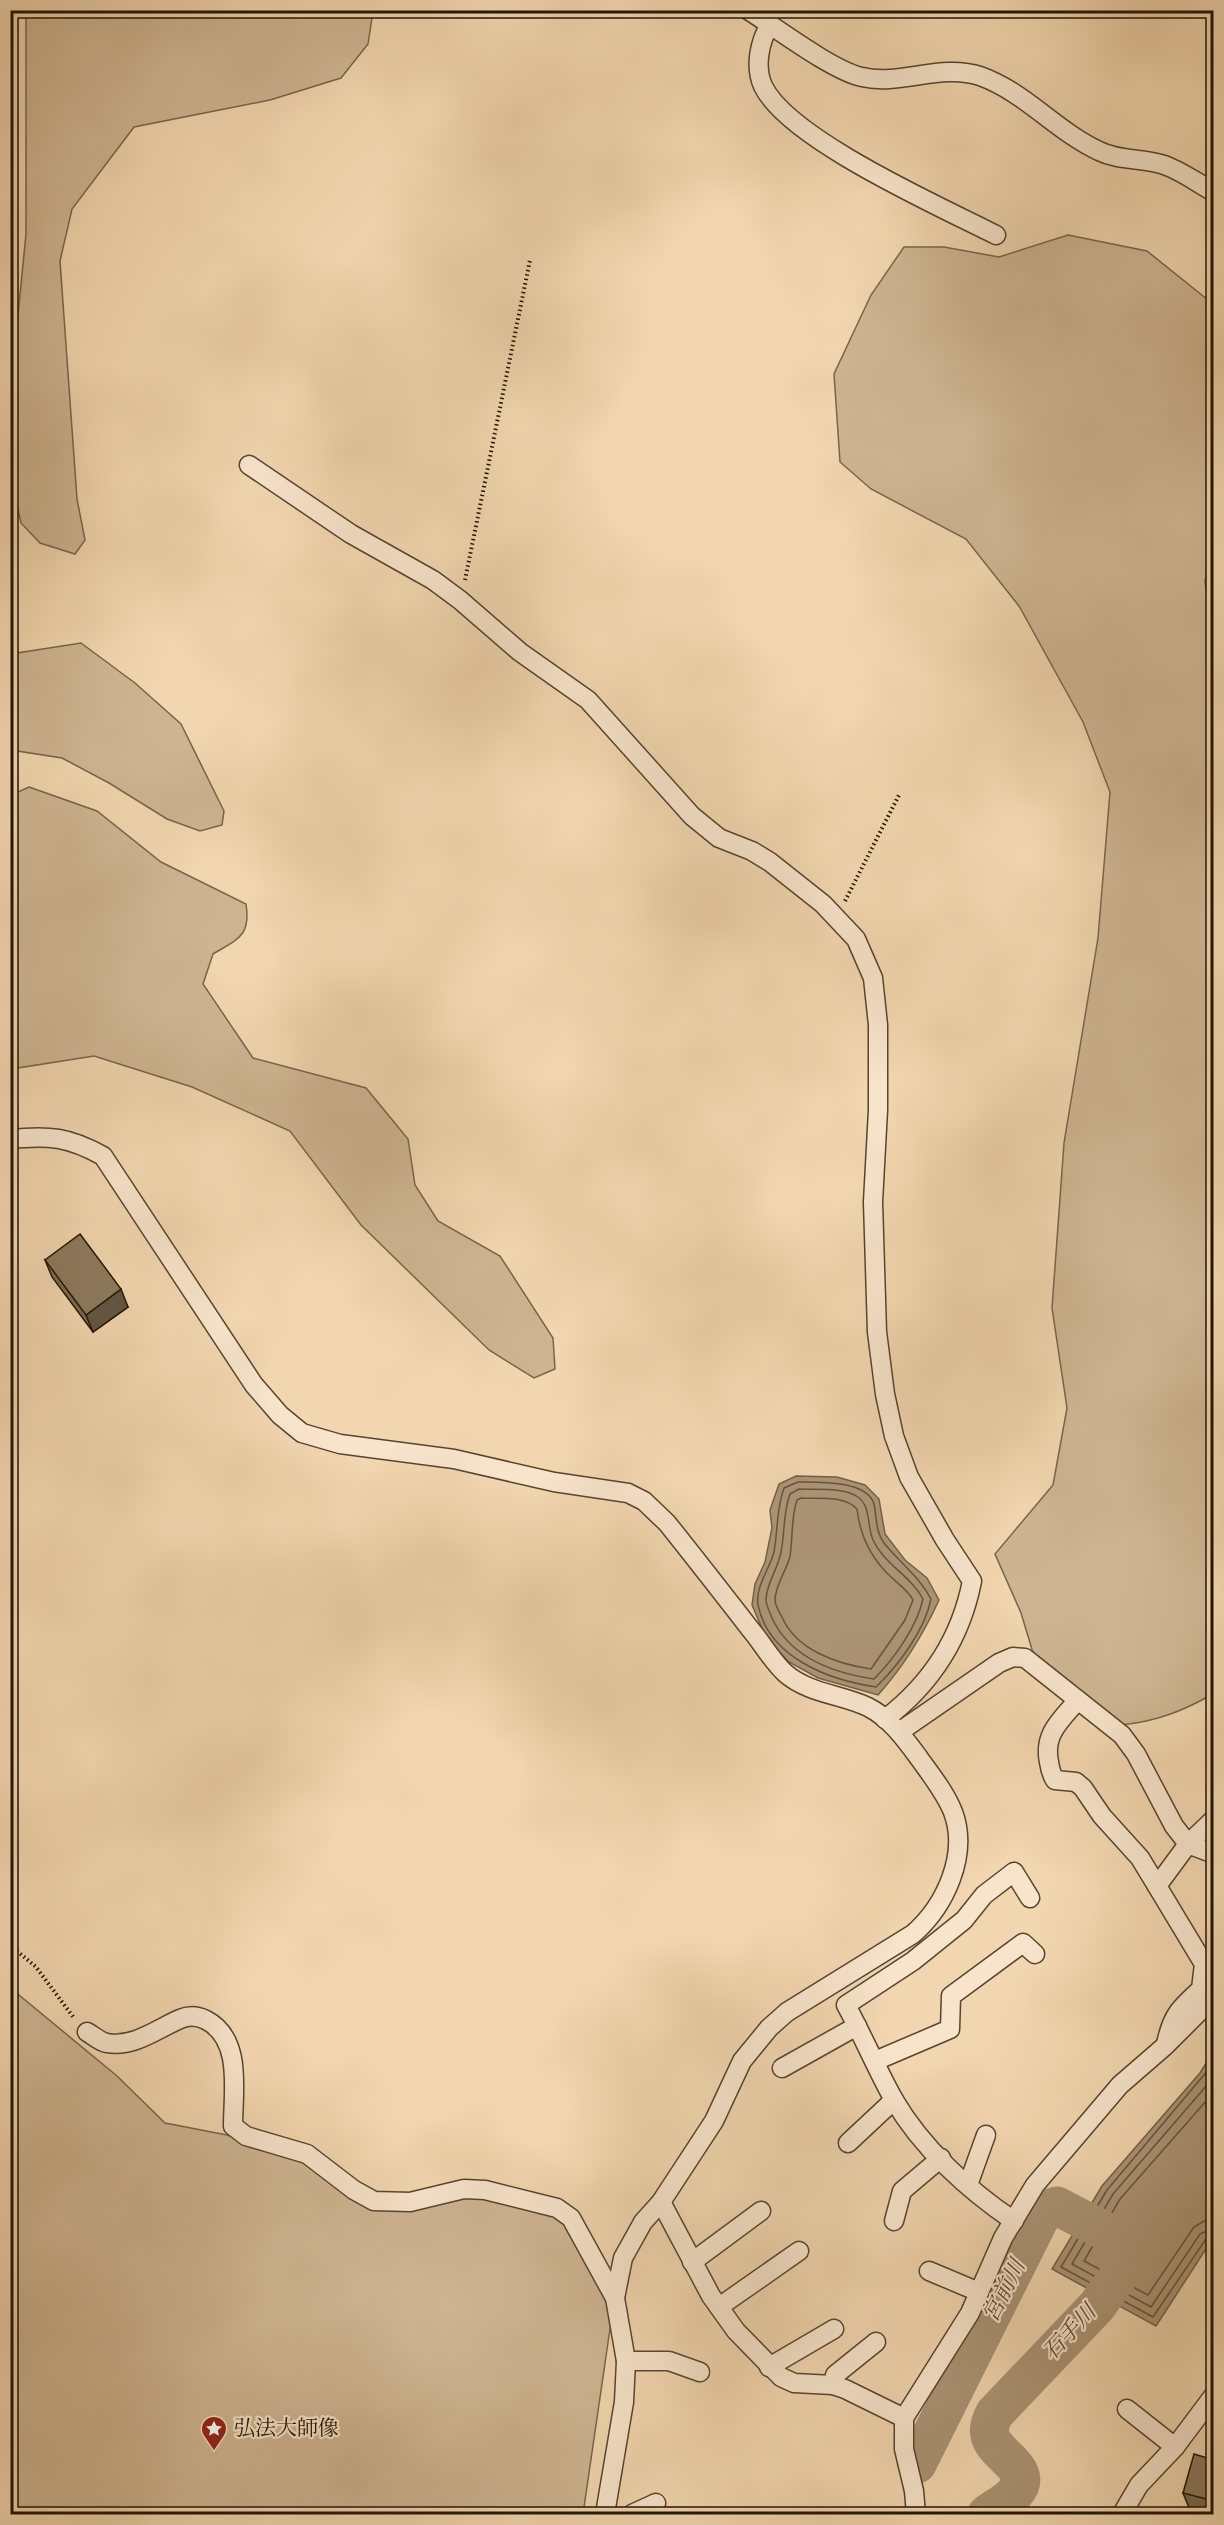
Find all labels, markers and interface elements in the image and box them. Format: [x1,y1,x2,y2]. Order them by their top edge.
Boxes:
water label: 宮前川 [978,2253,1033,2327]
water label: 石手川 [1037,2298,1104,2367]
place icon: 弘法大師像 [199,2414,229,2452]
place label: 弘法大師像 [234,2416,339,2443]

